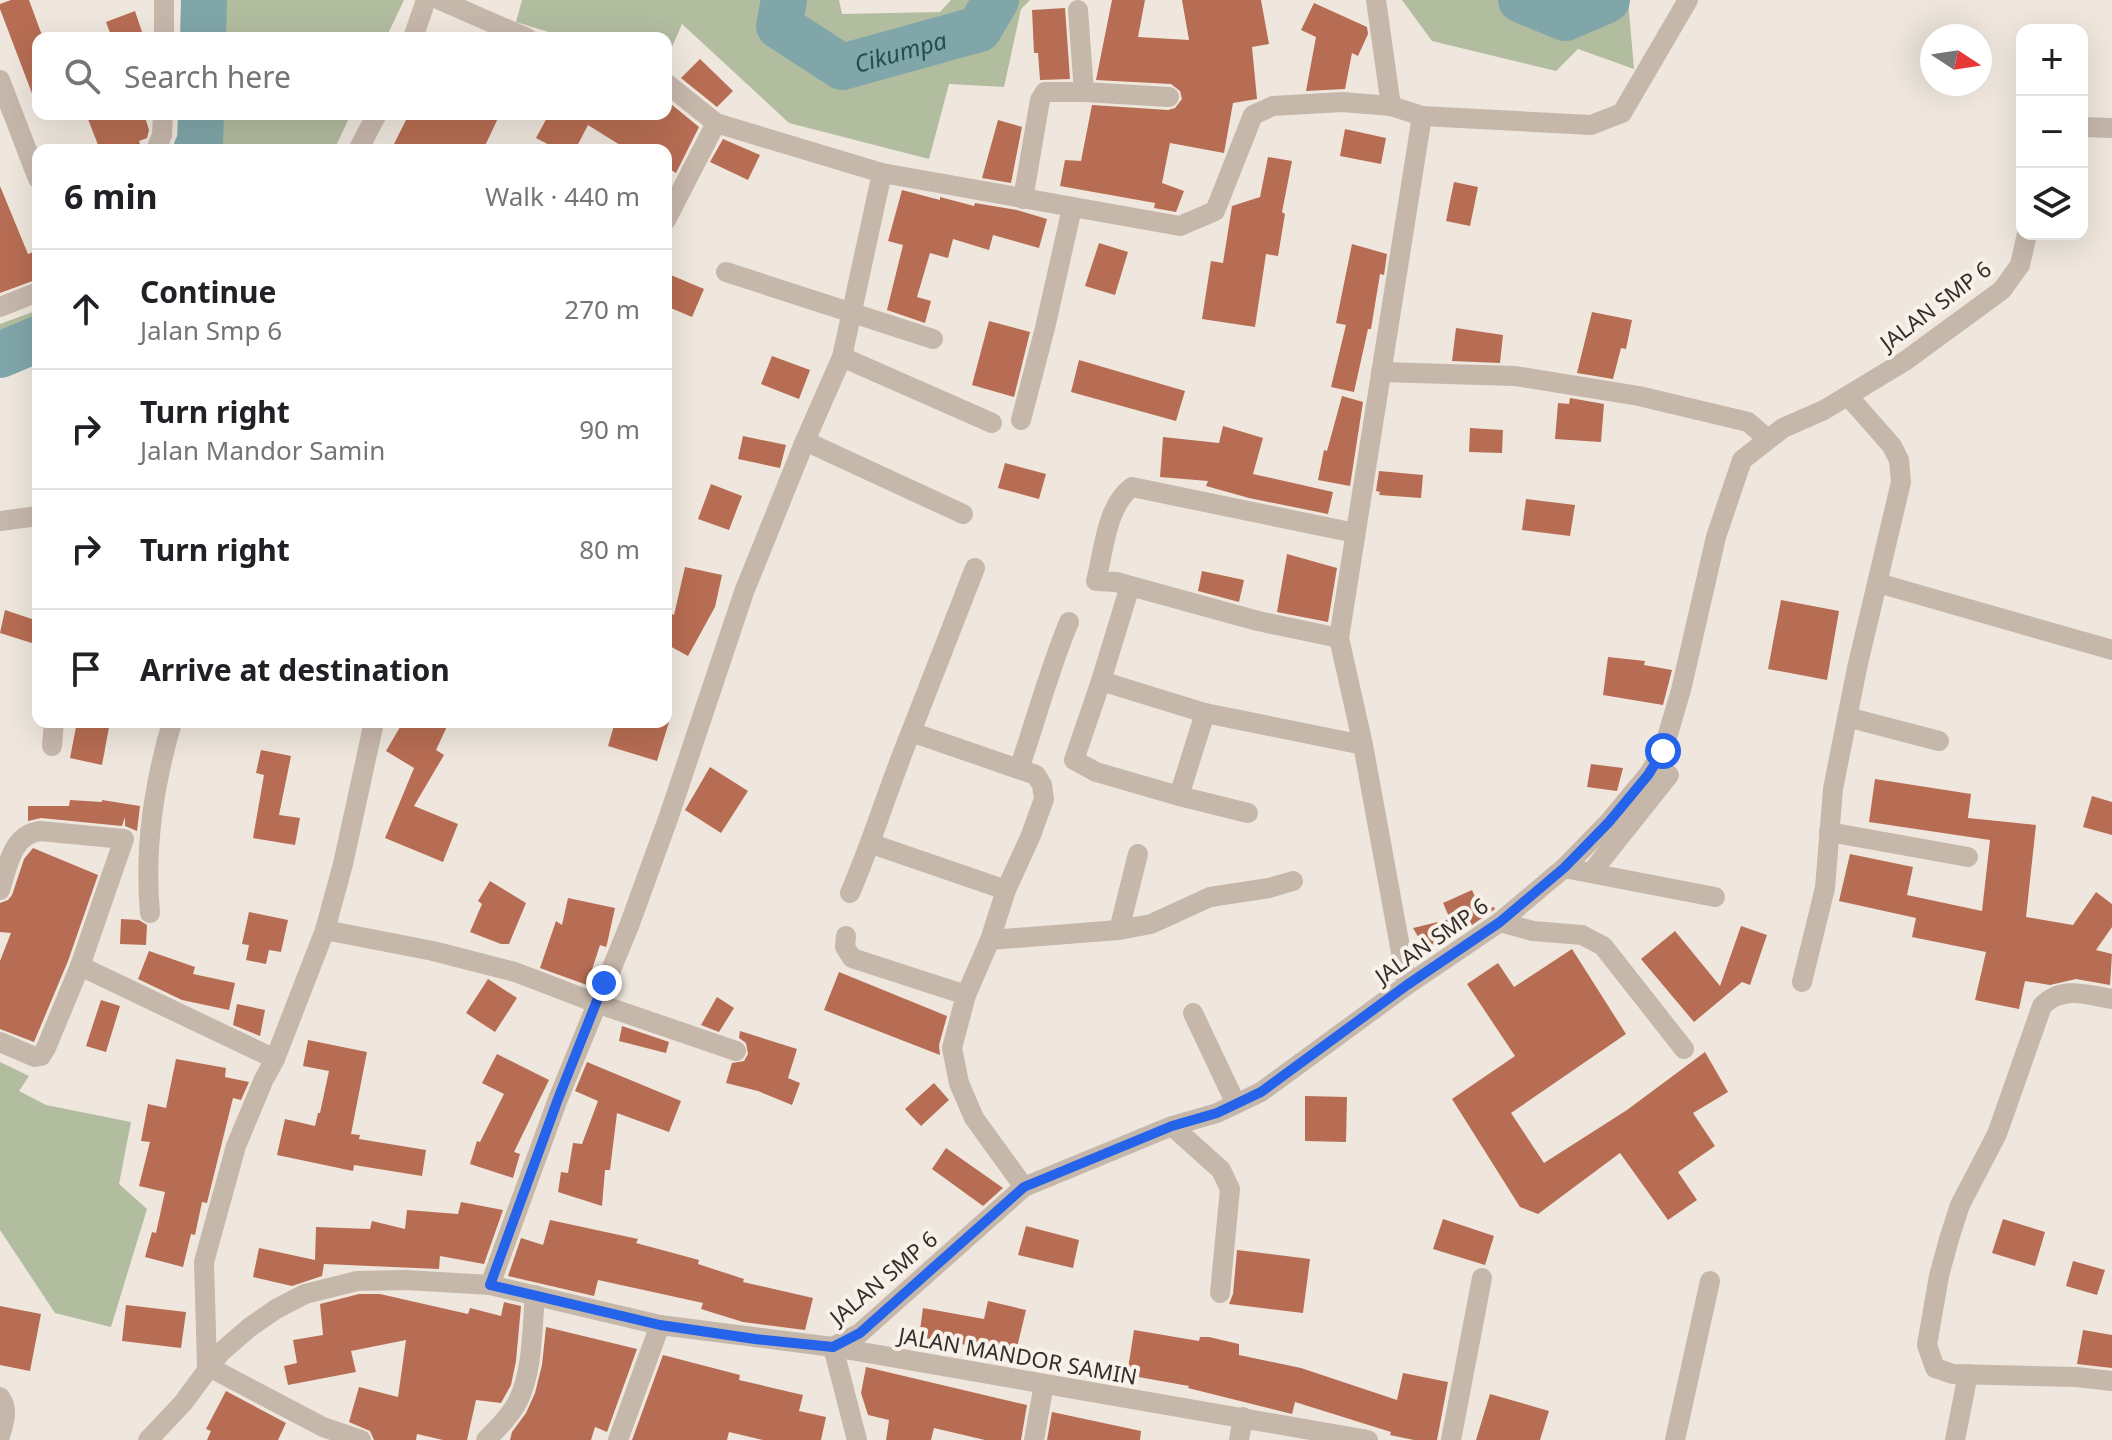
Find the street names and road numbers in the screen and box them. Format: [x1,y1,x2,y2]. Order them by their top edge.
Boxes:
street label: JALAN SMP 6 [1872,253,1997,358]
street label: JALAN SMP 6 [1367,890,1494,991]
street label: JALAN SMP 6 [821,1223,943,1332]
street label: JALAN MANDOR SAMIN [894,1319,1140,1391]

